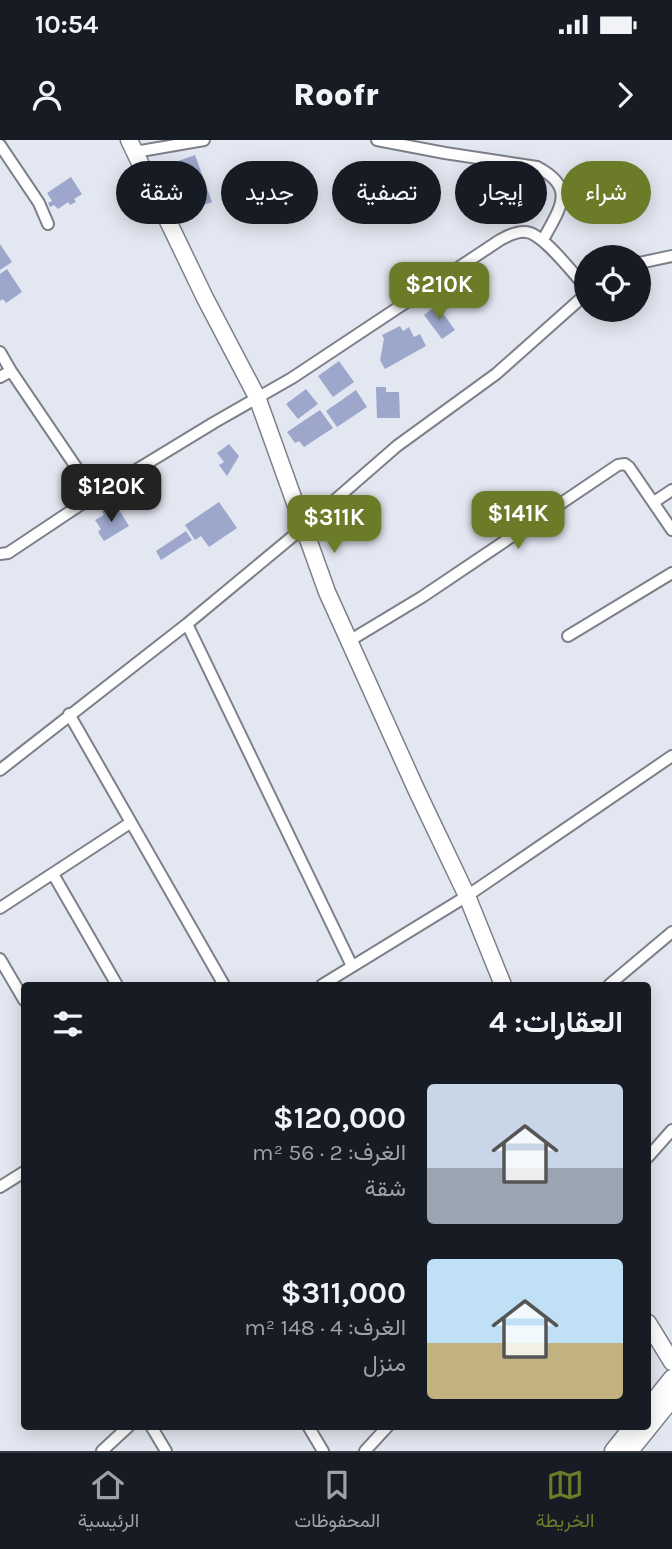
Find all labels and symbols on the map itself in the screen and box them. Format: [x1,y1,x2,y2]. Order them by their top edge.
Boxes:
pin: $210K [390,262,488,322]
pin: $120K [62,464,160,524]
pin: $141K [469,492,567,551]
pin: $311K [285,496,383,555]

